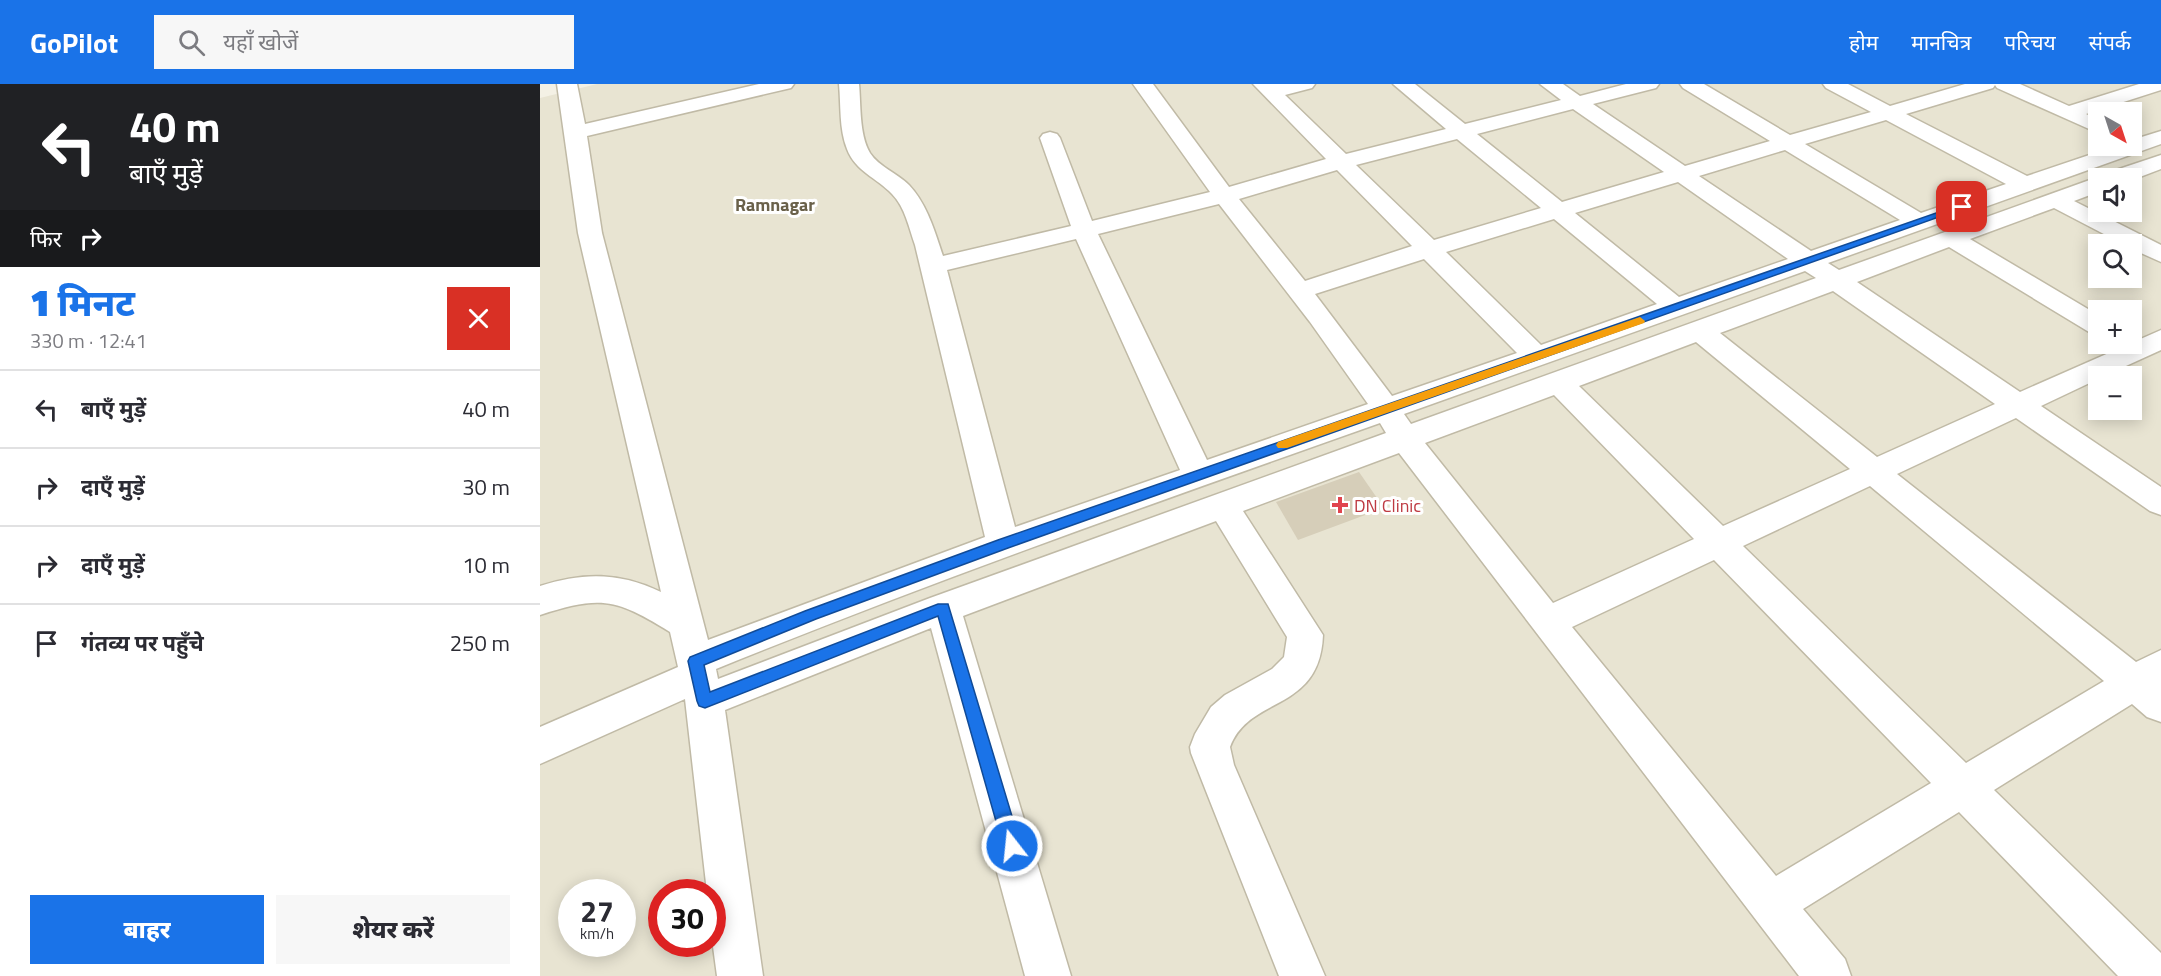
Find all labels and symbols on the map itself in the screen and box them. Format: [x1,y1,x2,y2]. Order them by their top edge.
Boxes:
north arrow [2088,102,2142,156]
pin [1936,181,1987,232]
district label: Ramnagar [735,191,815,218]
place label: DN Clinic [1354,492,1421,519]
marker: DN Clinic [1331,496,1349,514]
position arrow [980,814,1044,878]
speed limit sign: 30 [648,879,726,957]

